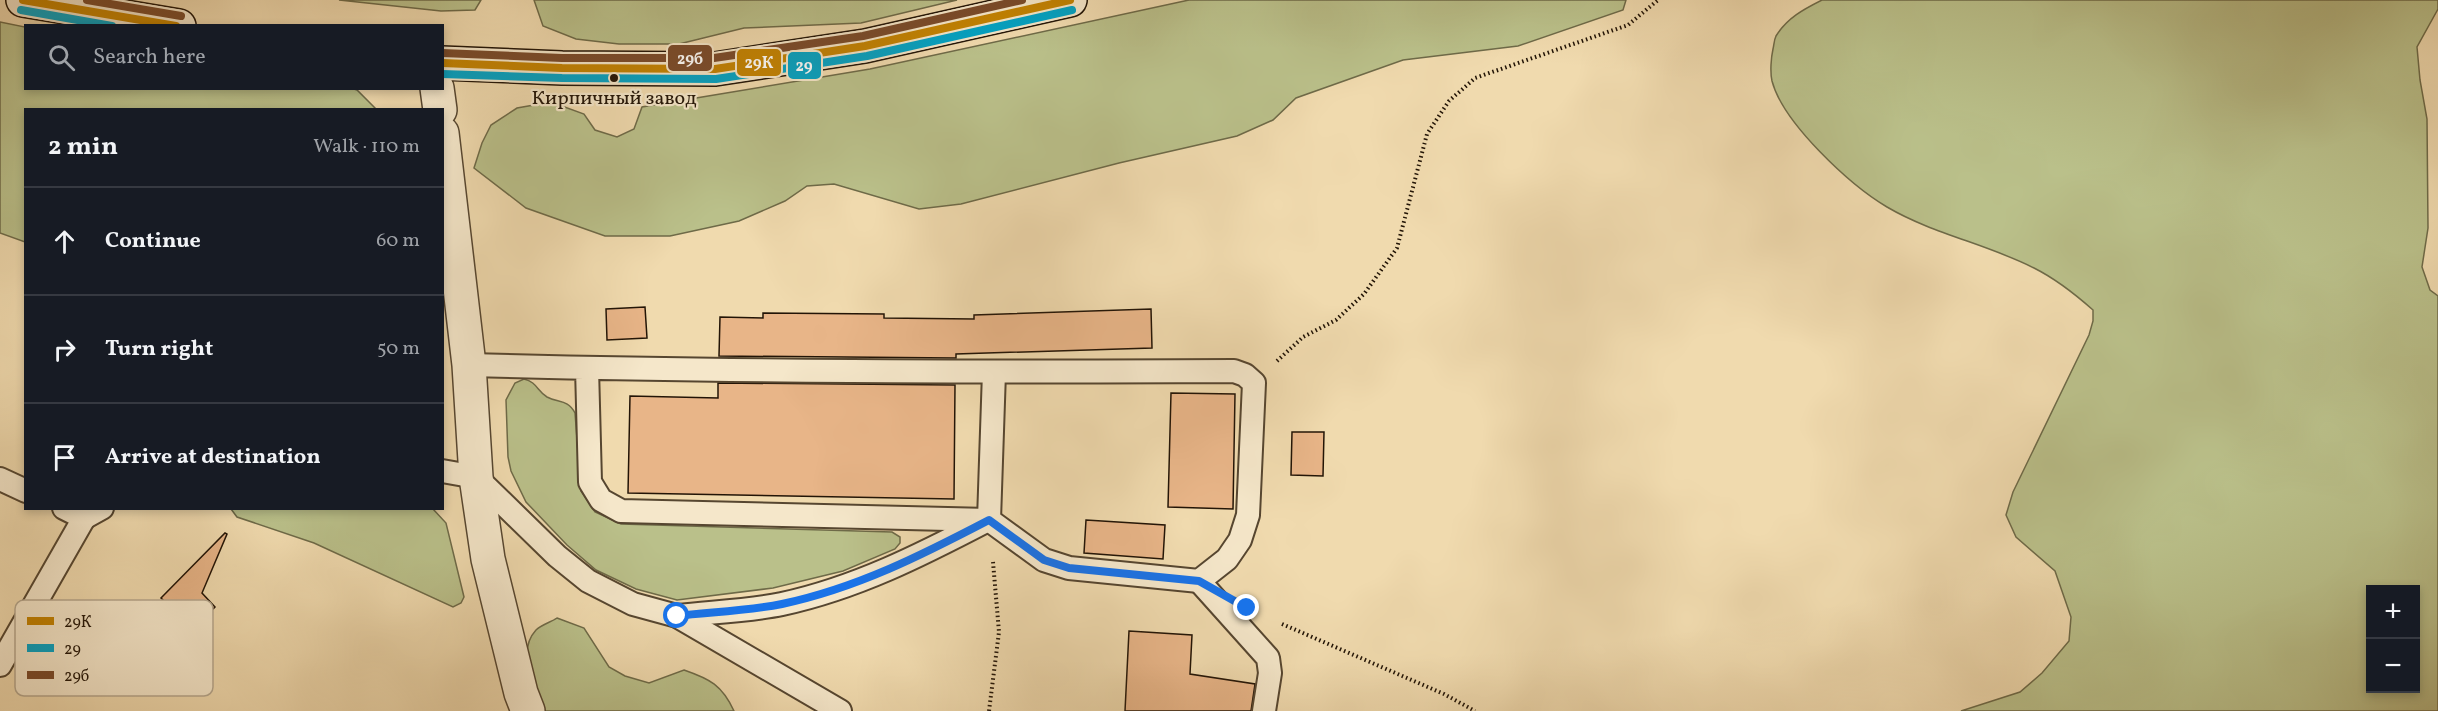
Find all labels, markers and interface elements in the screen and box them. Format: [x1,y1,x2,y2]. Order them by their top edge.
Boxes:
search box [24,24,444,90]
icon: search [45,41,78,74]
text: Search here [93,42,206,73]
line badge: 29б [667,44,713,72]
line badge: 29К [736,48,782,77]
text: 29б [677,49,703,71]
line badge: 29 [787,51,822,80]
text: 29К [745,53,774,75]
text: 29 [795,56,813,78]
marker: Кирпичный завод [608,72,620,84]
place label: Кирпичный завод [532,85,696,113]
text: 2 min [48,129,118,165]
text: Walk · 110 m [313,133,420,161]
icon: ahead [48,225,81,258]
text: Continue [105,226,201,257]
text: 60 m [376,227,420,255]
icon: right [48,333,81,366]
text: Turn right [105,334,213,365]
text: 50 m [377,335,420,363]
icon: arrive [48,441,81,474]
text: Arrive at destination [105,442,321,473]
map controls [2366,585,2420,693]
button: + [2366,585,2420,639]
route end [1233,594,1259,620]
legend [15,600,213,696]
route start [663,602,689,628]
text: 29К [64,612,92,634]
text: 29 [64,639,81,661]
button: − [2366,639,2420,693]
text: 29б [64,666,89,688]

